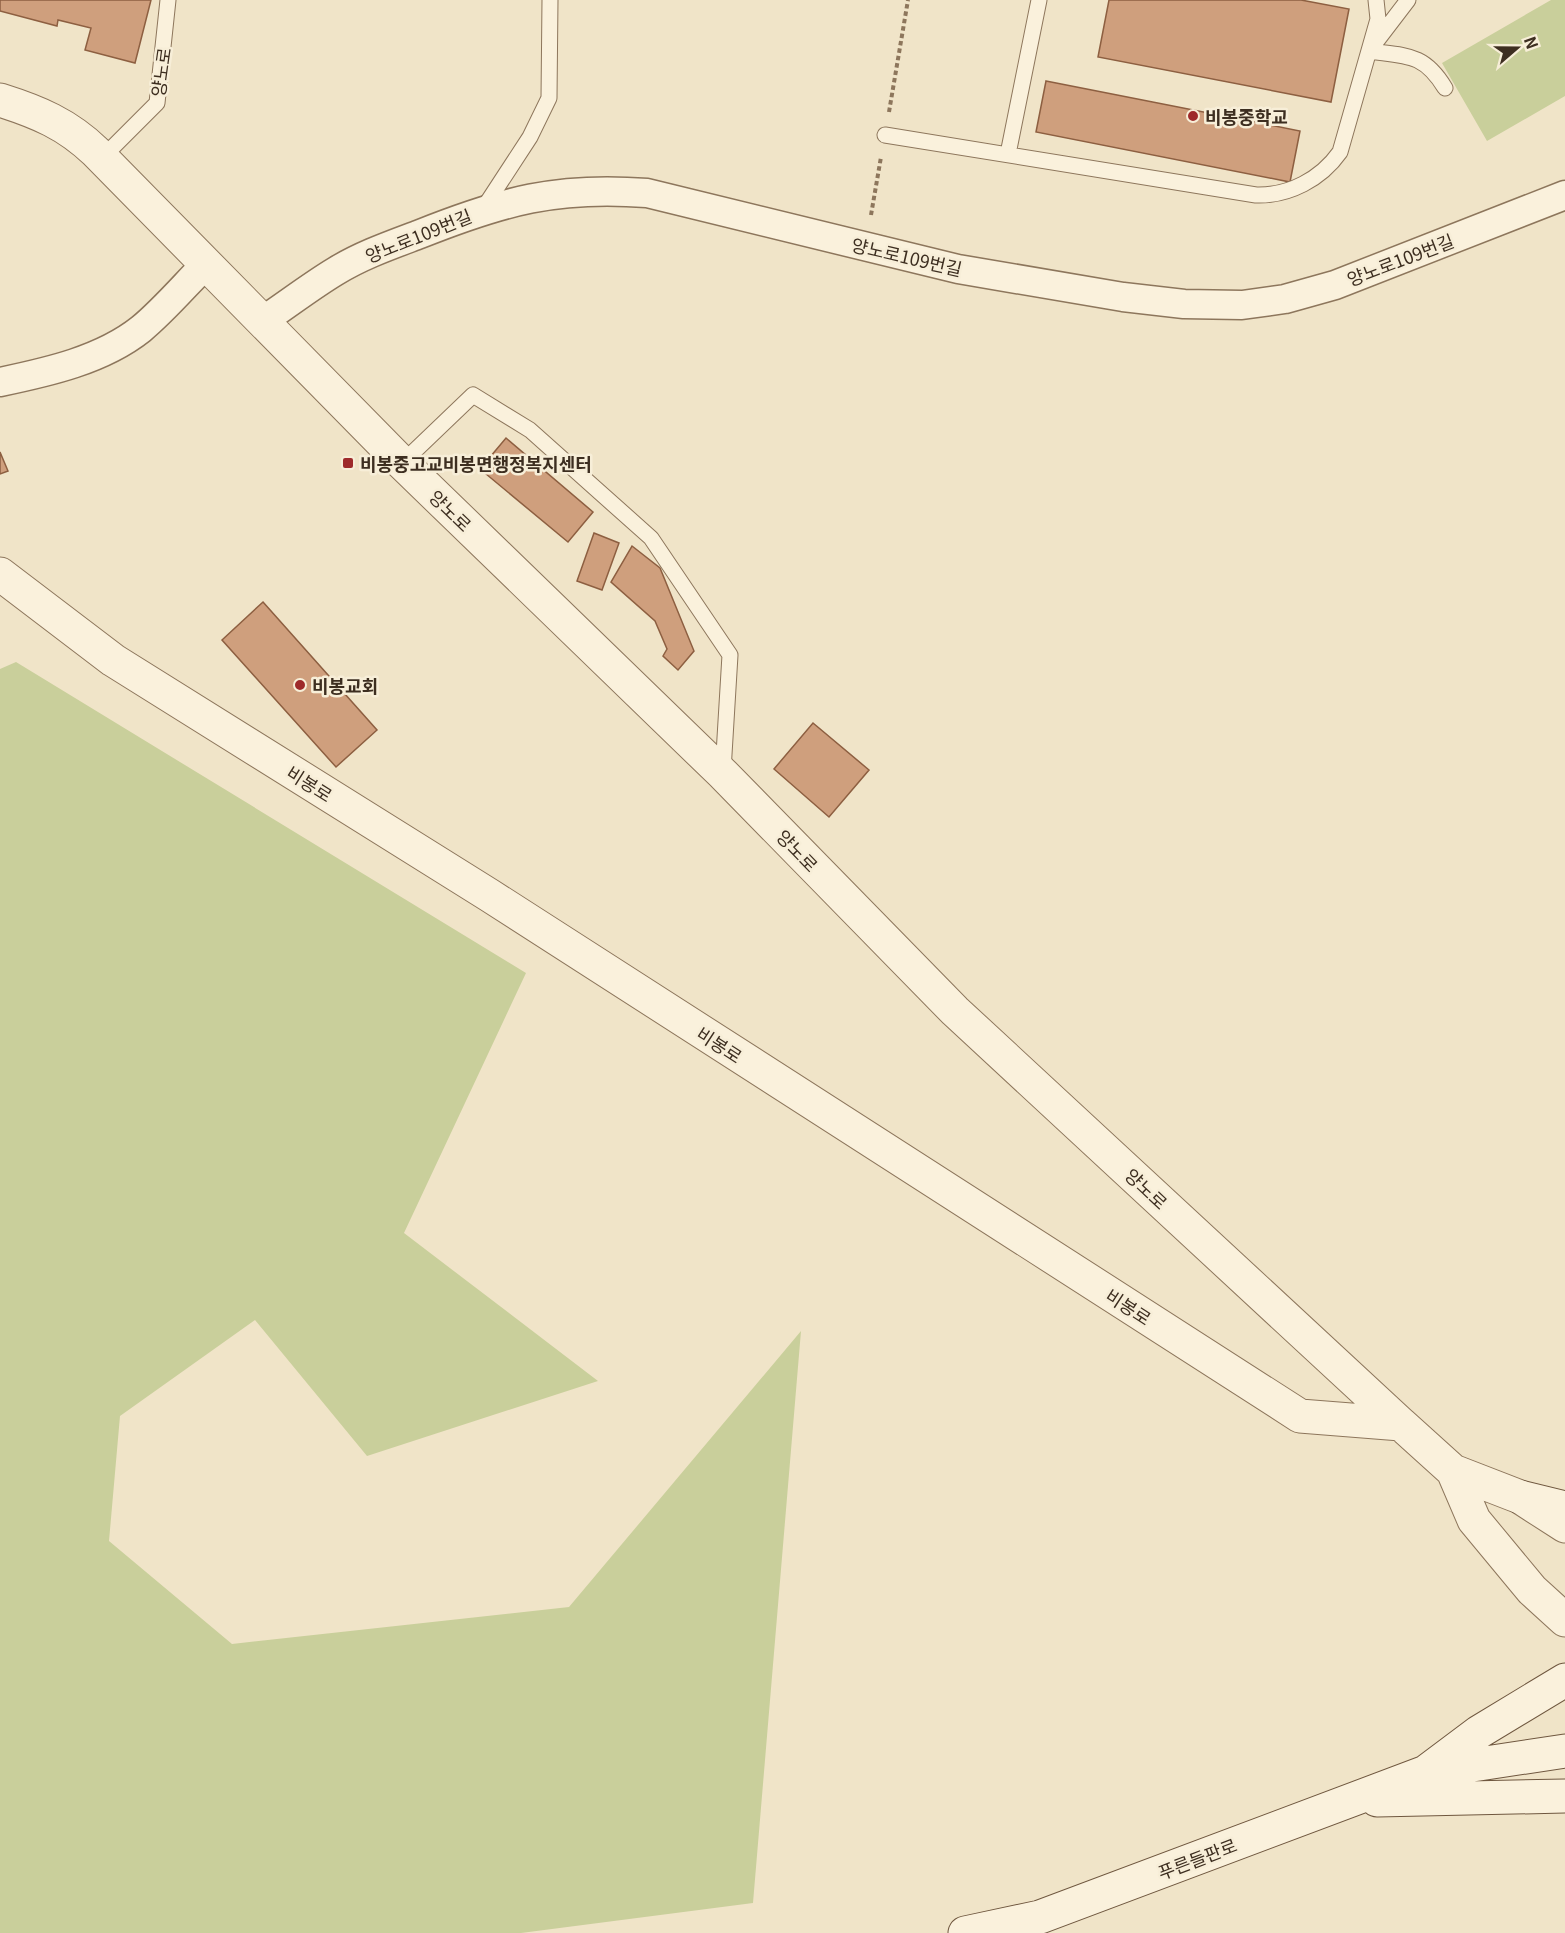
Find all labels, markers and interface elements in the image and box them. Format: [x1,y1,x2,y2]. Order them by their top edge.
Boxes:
north arrow [1487,18,1547,78]
text: N [1519,33,1545,52]
street label: 양노로 [144,46,176,98]
place label: 비봉중학교 [1205,103,1288,129]
marker: 비봉중학교 [1186,109,1200,123]
street label: 양노로109번길 [361,202,475,268]
street label: 양노로109번길 [1343,227,1457,291]
street label: 양노로109번길 [849,231,965,281]
place label: 비봉중고교비봉면행정복지센터 [360,450,592,476]
marker: 비봉중고교비봉면행정복지센터 [341,456,355,470]
street label: 양노로 [424,483,478,537]
place label: 비봉교회 [312,672,378,698]
marker: 비봉교회 [293,678,307,692]
street label: 비봉로 [282,759,338,807]
street label: 양노로 [771,823,825,877]
street label: 비봉로 [692,1020,748,1068]
street label: 양노로 [1120,1162,1174,1214]
street label: 비봉로 [1101,1282,1157,1330]
street label: 푸른들판로 [1154,1831,1240,1885]

